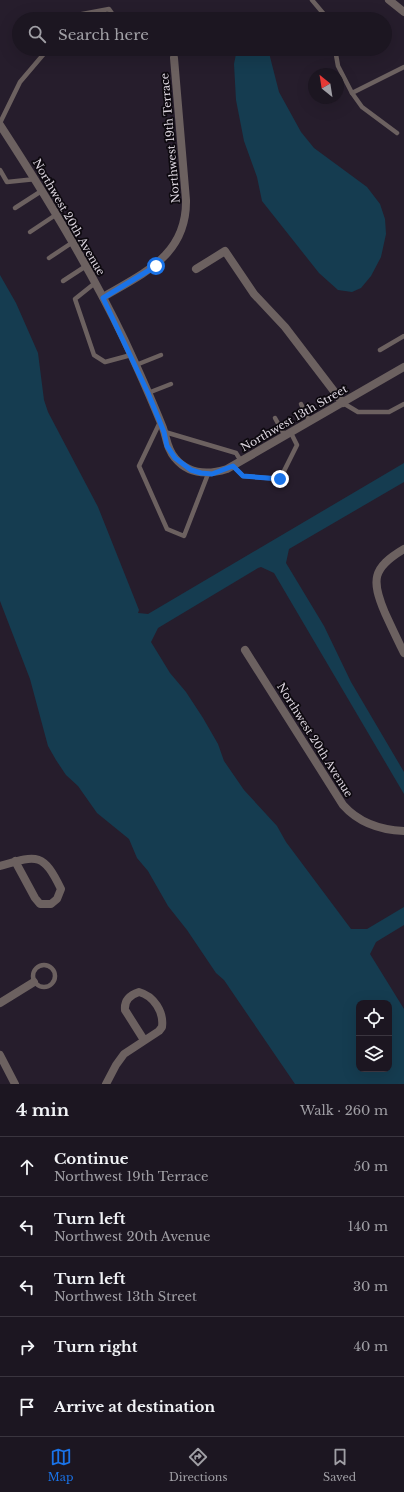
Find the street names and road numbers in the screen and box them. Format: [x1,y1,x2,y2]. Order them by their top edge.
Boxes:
street label: Northwest 19th Terrace [157,72,183,204]
street label: Northwest 20th Avenue [30,156,108,278]
street label: Northwest 13th Street [238,381,351,454]
street label: Northwest 20th Avenue [274,680,356,800]

